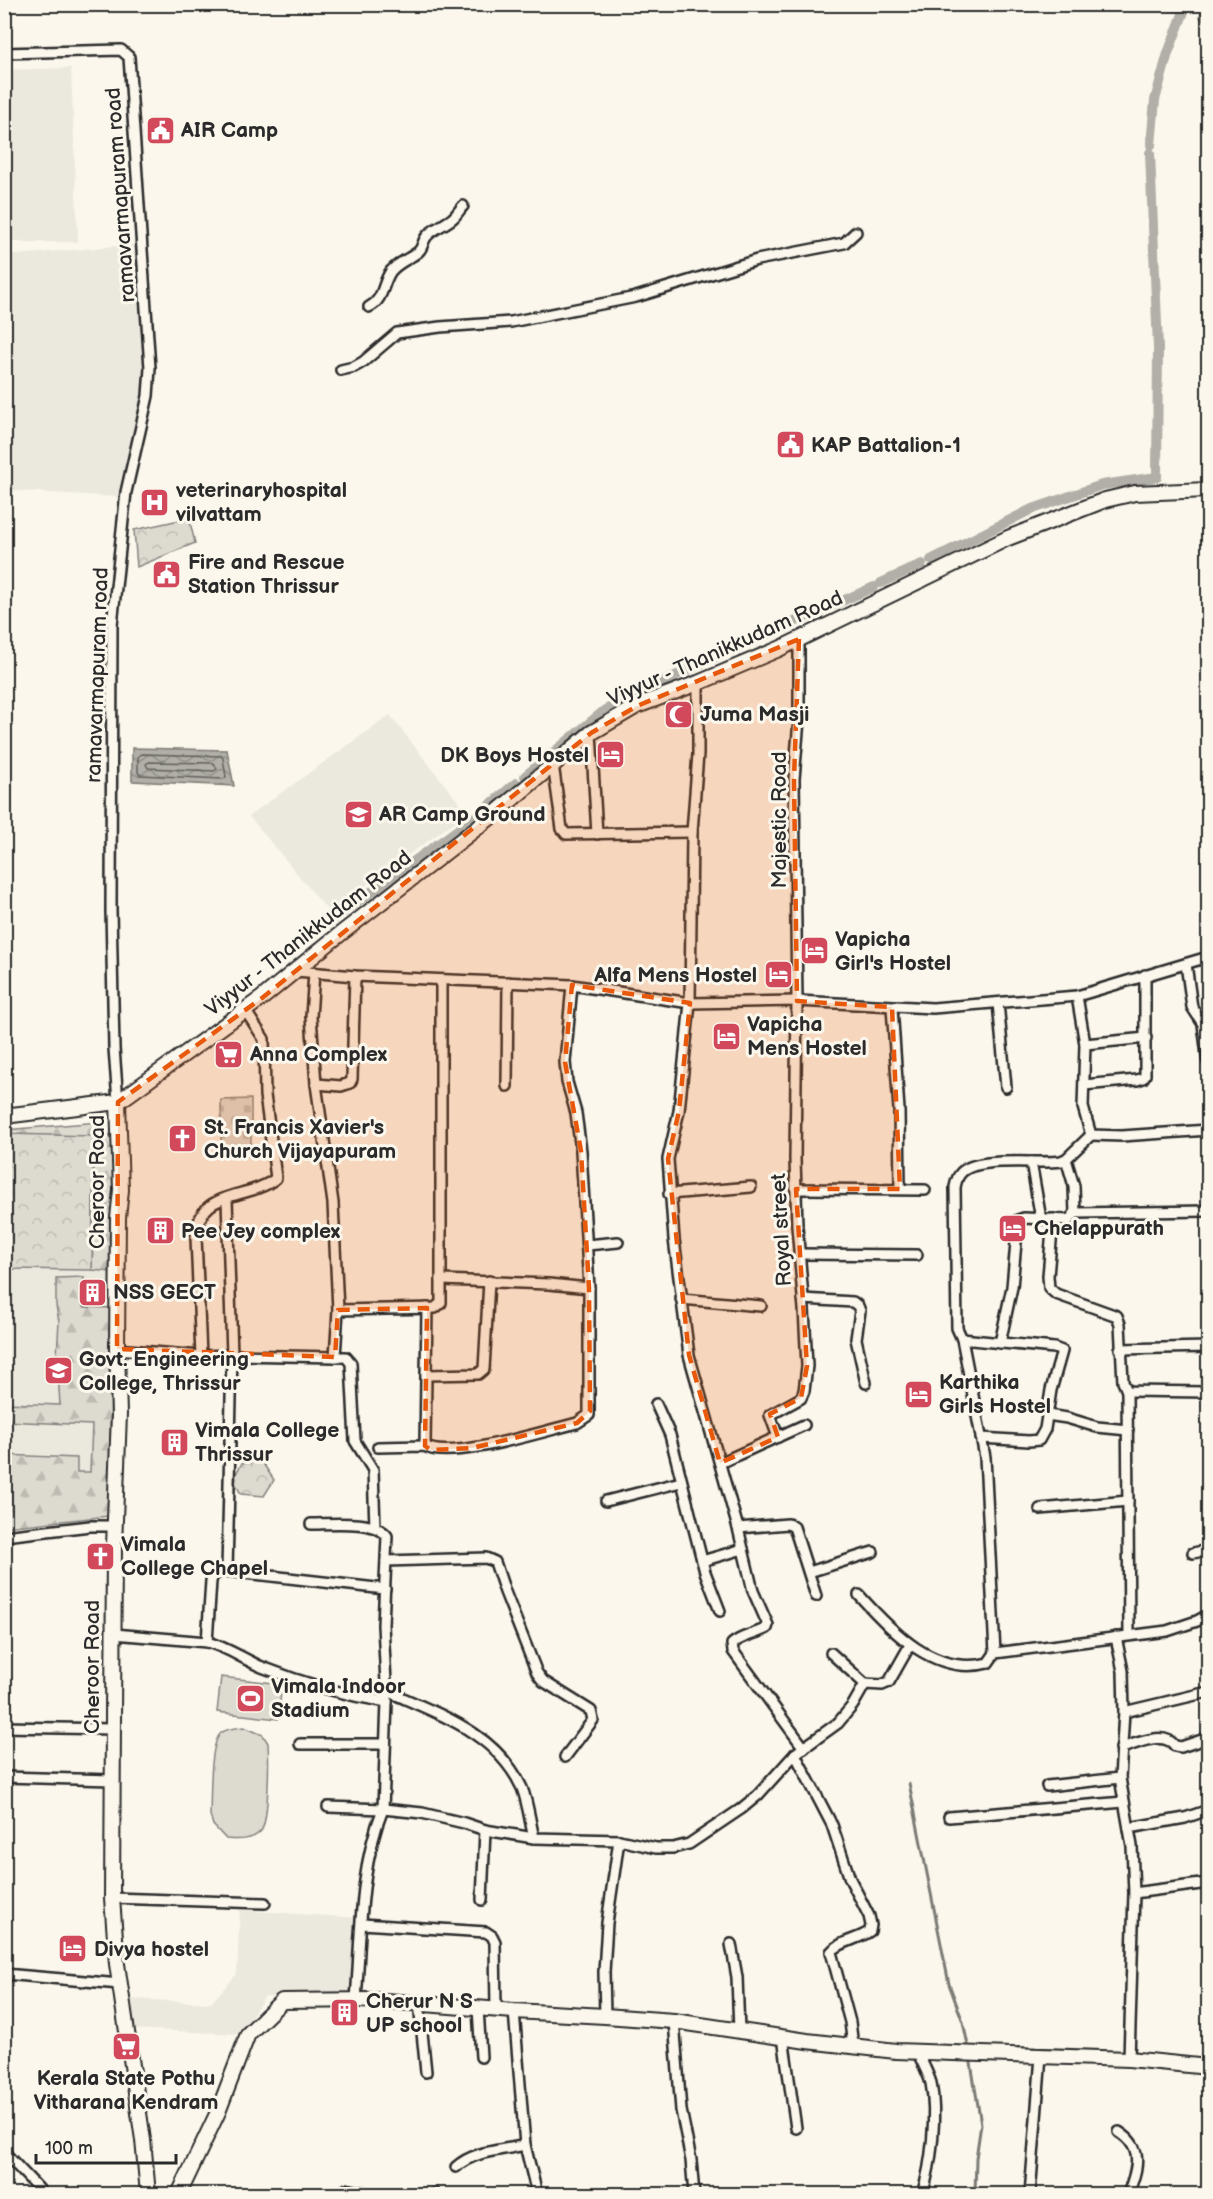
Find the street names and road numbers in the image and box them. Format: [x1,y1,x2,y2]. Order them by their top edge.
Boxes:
street label: ramavarmapuram road [101,87,140,303]
street label: ramavarmapuram road [81,567,114,783]
street label: Viyyur - Thanikkudam Road [604,585,847,712]
street label: Majestic Road [767,752,792,888]
street label: Viyyur - Thanikkudam Road [200,845,417,1022]
street label: Cheroor Road [85,1115,110,1249]
street label: Royal street [766,1172,797,1287]
street label: Cheroor Road [80,1600,105,1734]

